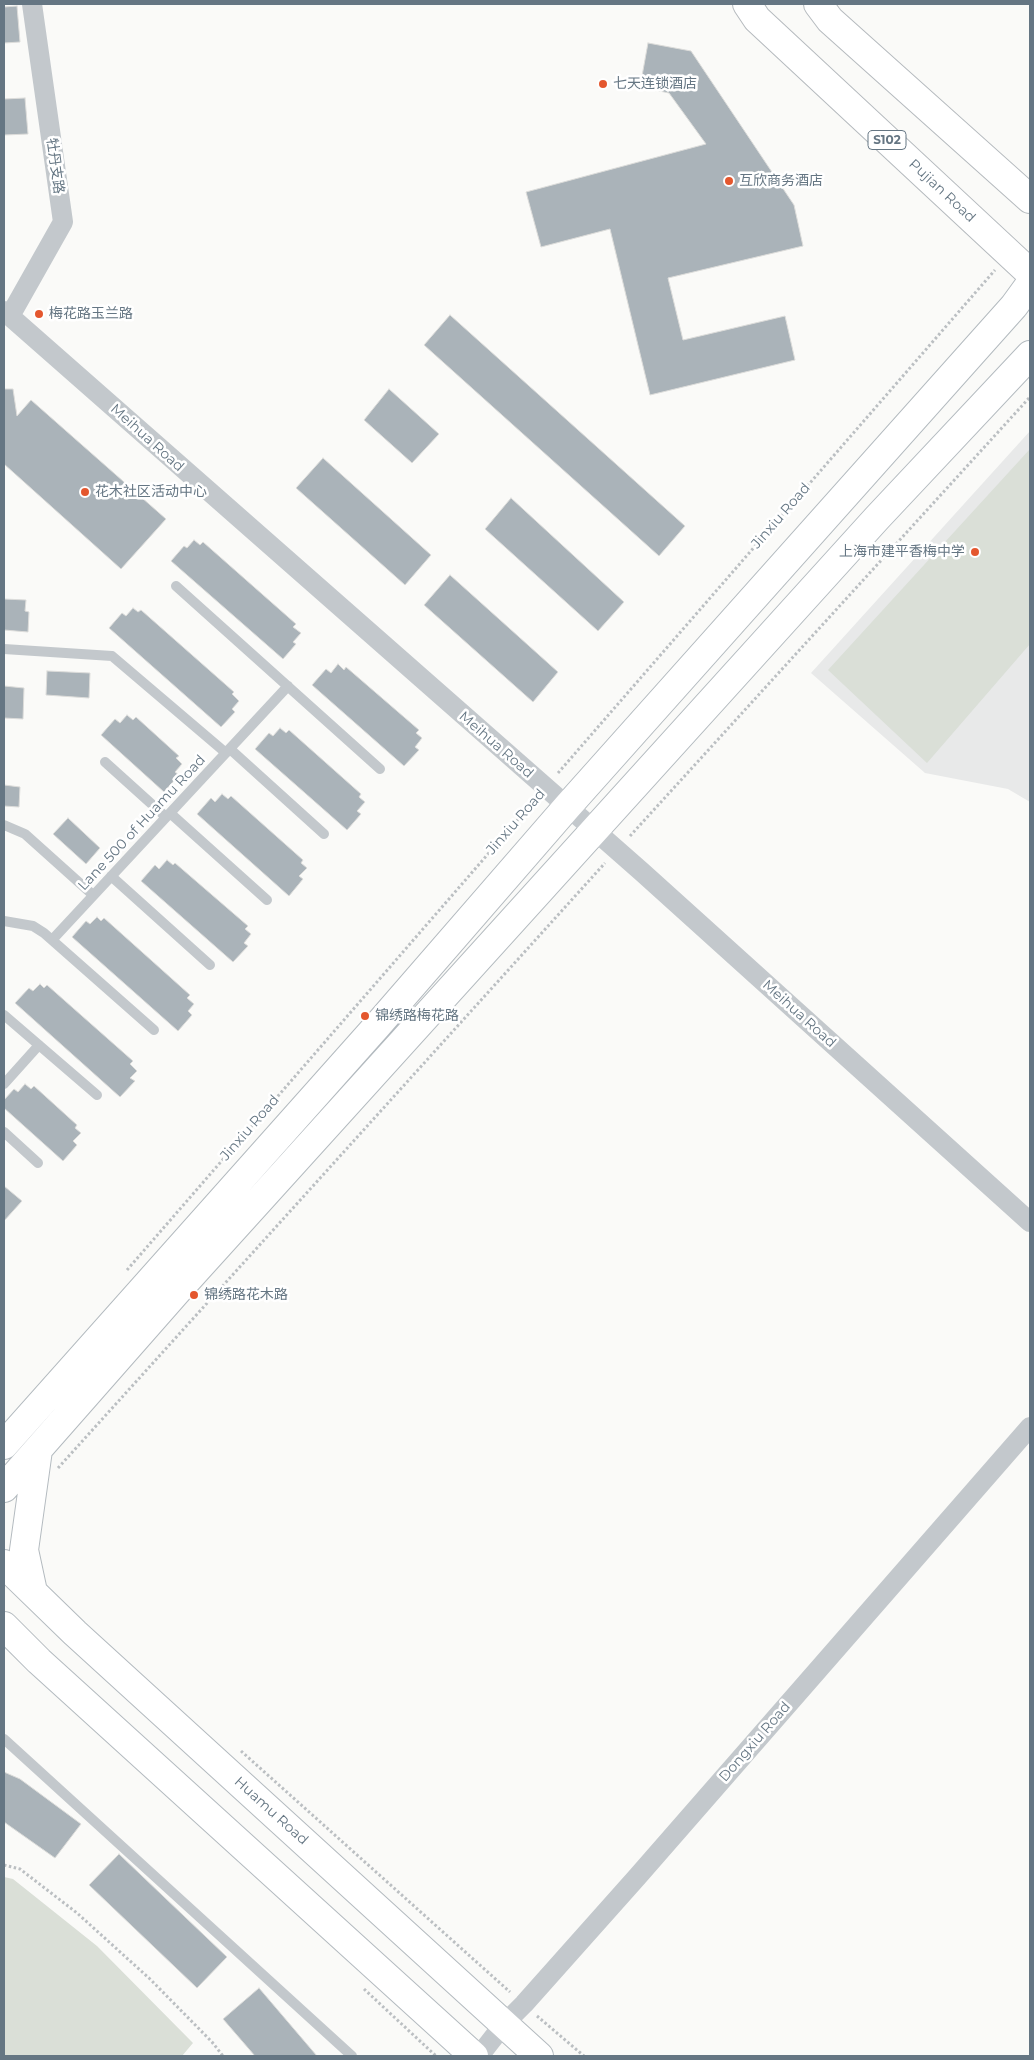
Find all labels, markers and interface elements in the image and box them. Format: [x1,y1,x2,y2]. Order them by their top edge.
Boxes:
place label: 七天连锁酒店 [613,76,697,92]
marker: 七天连锁酒店 [597,78,609,90]
road number: S102 [868,130,906,150]
street label: 牡丹支路 [43,137,67,195]
street label: Pujian Road [905,156,979,226]
place label: 互欣商务酒店 [739,173,823,189]
marker: 互欣商务酒店 [723,175,735,187]
place label: 梅花路玉兰路 [49,306,133,322]
marker: 梅花路玉兰路 [33,308,45,320]
street label: Meihua Road [107,401,187,475]
street label: Jinxiu Road [748,480,814,552]
place label: 花木社区活动中心 [95,484,207,500]
marker: 花木社区活动中心 [79,486,91,498]
place label: 上海市建平香梅中学 [839,544,965,560]
marker: 上海市建平香梅中学 [969,546,981,558]
street label: Meihua Road [455,708,537,782]
street label: Lane 500 of Huamu Road [75,752,209,894]
street label: Jinxiu Road [483,786,549,858]
street label: Meihua Road [759,977,839,1051]
place label: 锦绣路梅花路 [375,1008,459,1024]
marker: 锦绣路梅花路 [359,1010,371,1022]
street label: Jinxiu Road [217,1092,283,1164]
place label: 锦绣路花木路 [204,1287,288,1303]
marker: 锦绣路花木路 [188,1289,200,1301]
street label: Dongxiu Road [716,1699,794,1785]
street label: Huamu Road [231,1773,311,1849]

